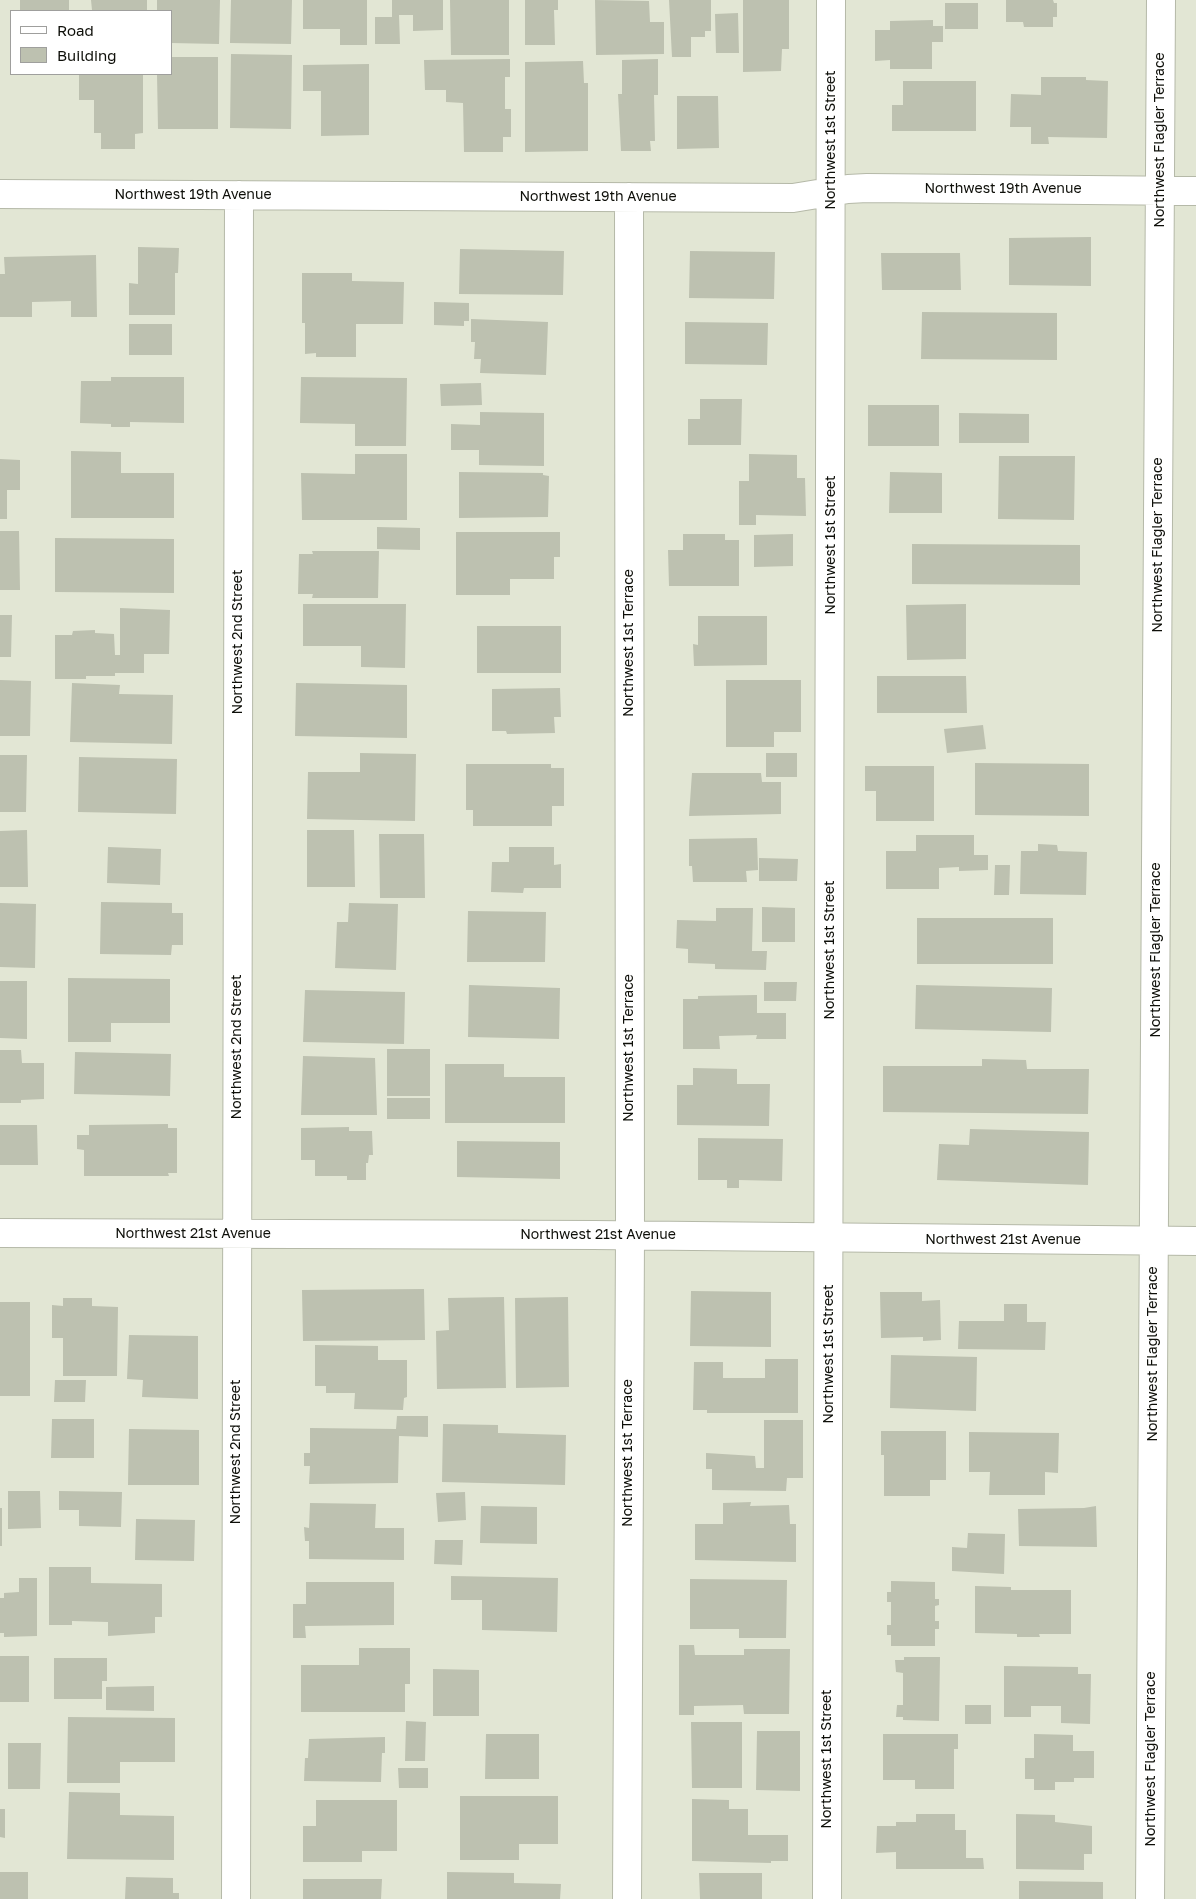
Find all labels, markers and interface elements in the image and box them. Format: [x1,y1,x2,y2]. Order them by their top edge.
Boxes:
legend [10,10,172,75]
text: Road [57,21,94,39]
text: Building [57,46,117,64]
street label: Northwest Flagler Terrace [1152,52,1168,228]
street label: Northwest 1st Street [823,70,839,210]
street label: Northwest 19th Avenue [924,181,1082,197]
street label: Northwest 19th Avenue [114,187,272,203]
street label: Northwest 19th Avenue [519,189,677,205]
street label: Northwest Flagler Terrace [1150,457,1166,633]
street label: Northwest 1st Street [823,475,839,615]
street label: Northwest 1st Terrace [621,569,637,717]
street label: Northwest 2nd Street [230,570,246,714]
street label: Northwest Flagler Terrace [1148,862,1164,1038]
street label: Northwest 1st Street [822,880,838,1020]
street label: Northwest 1st Terrace [621,974,637,1122]
street label: Northwest 2nd Street [229,975,245,1119]
street label: Northwest 21st Avenue [115,1226,271,1242]
street label: Northwest 21st Avenue [520,1227,676,1243]
street label: Northwest 21st Avenue [925,1232,1081,1248]
street label: Northwest Flagler Terrace [1145,1266,1161,1442]
street label: Northwest 1st Street [821,1284,837,1424]
street label: Northwest 1st Terrace [620,1379,636,1527]
street label: Northwest 2nd Street [228,1380,244,1524]
street label: Northwest Flagler Terrace [1143,1671,1159,1847]
street label: Northwest 1st Street [819,1689,835,1829]

